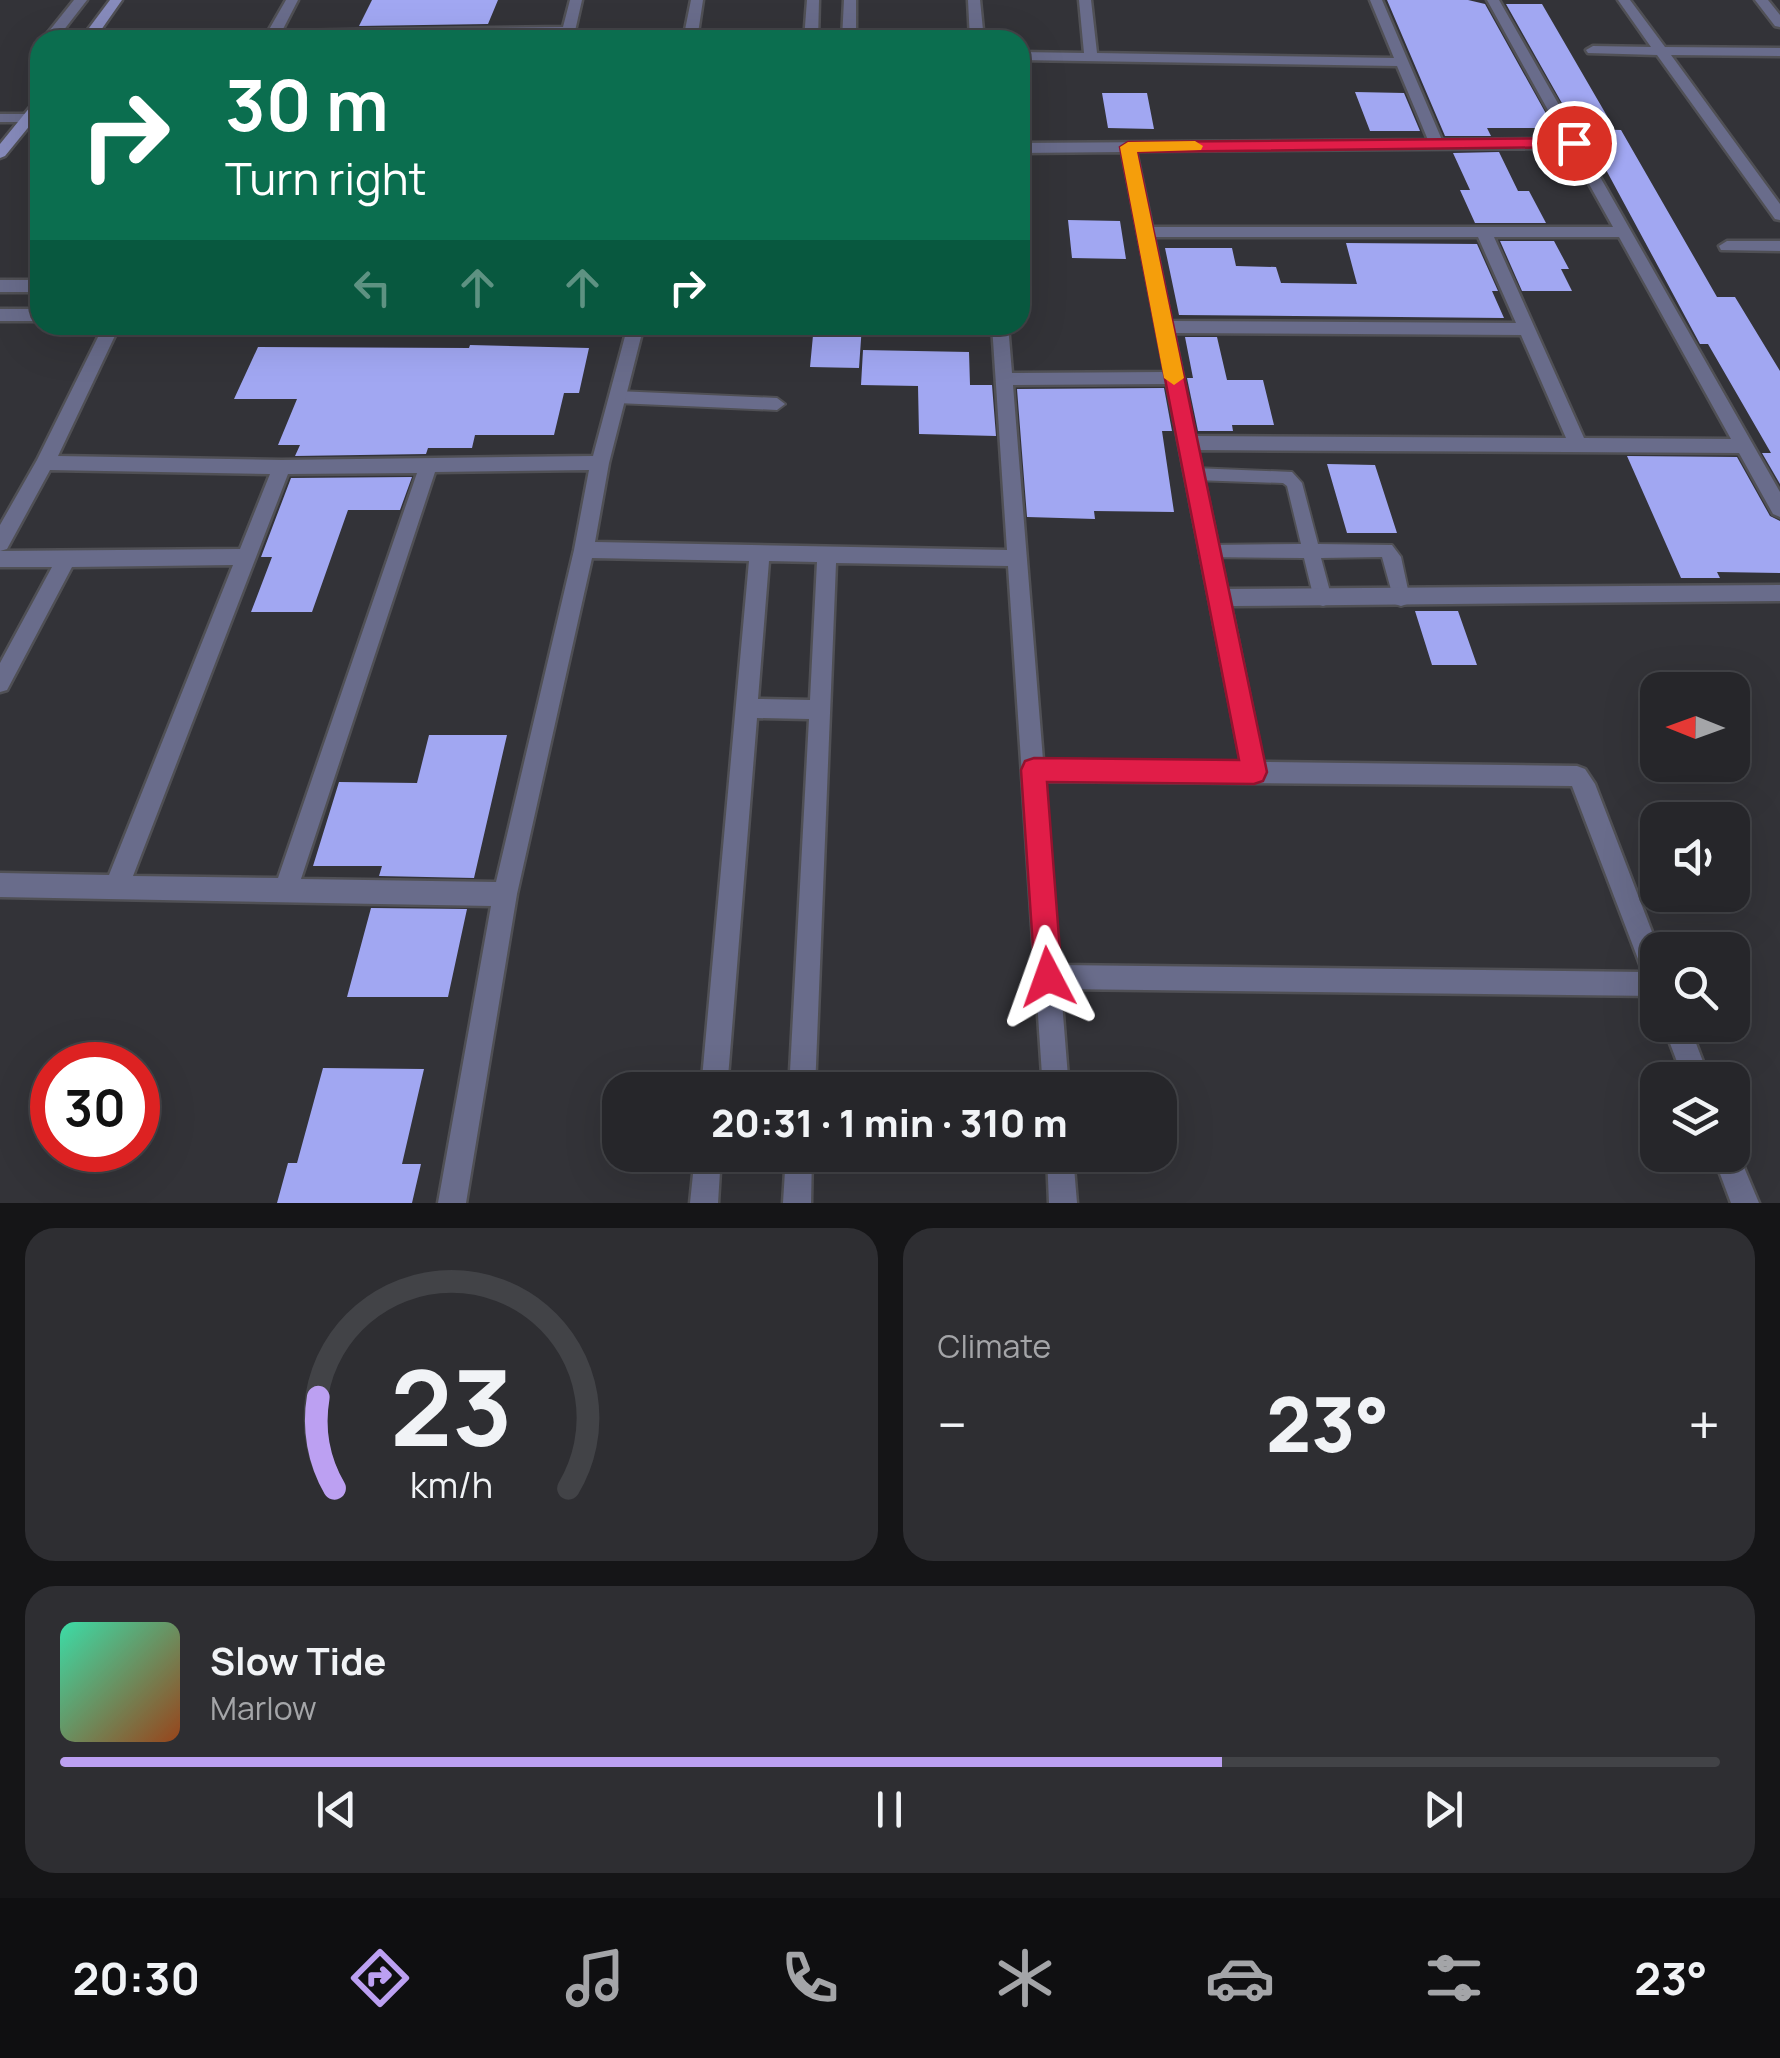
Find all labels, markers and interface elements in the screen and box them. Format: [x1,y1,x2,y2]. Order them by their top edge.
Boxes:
text: 30 m [225,56,389,152]
icon: right [60,70,190,200]
pin [1532,101,1617,186]
icon: arrive [1547,116,1602,171]
text: Turn right [225,147,426,209]
icon: left [345,260,400,315]
icon: ahead [450,260,505,315]
icon: ahead [555,260,610,315]
icon: right [660,260,715,315]
north arrow [1640,672,1750,782]
map controls [1640,672,1750,1172]
button: sound [1640,802,1750,912]
position arrow [996,925,1100,1029]
button: search [1640,932,1750,1042]
speed limit sign: 30 [30,1042,160,1172]
button: layers [1640,1062,1750,1172]
text: 20:31 · 1 min · 310 m [711,1096,1068,1148]
text: Climate [938,1324,1051,1368]
text: 23 [390,1335,512,1477]
text: 23° [1266,1372,1389,1475]
text: − [938,1386,967,1462]
text: + [1688,1386,1720,1462]
text: km/h [410,1460,493,1509]
text: Slow Tide [210,1634,387,1686]
text: Marlow [210,1686,317,1730]
icon: previous [309,1782,364,1837]
icon: pause [862,1782,917,1837]
icon: next [1416,1782,1471,1837]
icon: directions [345,1943,415,2013]
icon: music [560,1943,630,2013]
icon: phone [775,1943,845,2013]
icon: climate [990,1943,1060,2013]
icon: car [1205,1943,1275,2013]
icon: filters [1419,1943,1489,2013]
text: 20:30 [72,1947,200,2009]
text: 23° [1634,1947,1708,2009]

